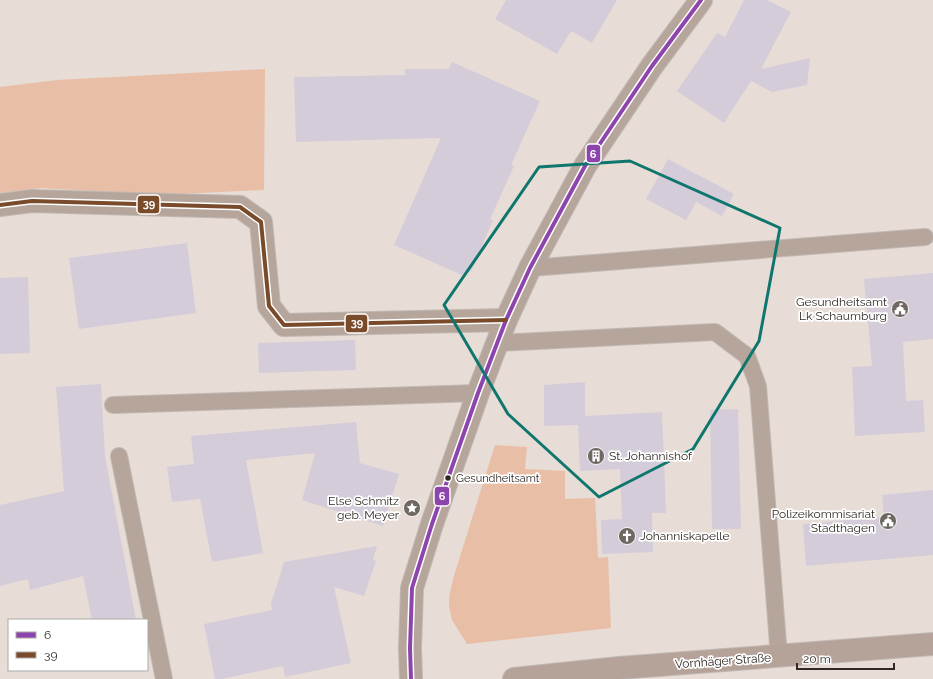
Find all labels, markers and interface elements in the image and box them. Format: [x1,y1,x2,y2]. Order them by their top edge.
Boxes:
line badge: 6 [586,144,601,163]
text: 6 [590,148,597,161]
line badge: 39 [137,195,160,214]
text: 39 [143,198,156,211]
place label: Gesundheitsamt Lk Schaumburg [796,295,887,323]
public building icon: Gesundheitsamt Lk Schaumburg [890,299,910,319]
line badge: 39 [345,314,368,333]
text: 39 [351,317,364,330]
building icon: St. Johannishof [586,446,606,466]
place label: St. Johannishof [609,449,693,463]
place label: Gesundheitsamt [456,472,540,485]
marker: Gesundheitsamt [443,473,453,483]
line badge: 6 [434,486,450,506]
text: 6 [439,490,446,503]
place label: Else Schmitz geb. Meyer [328,494,400,522]
place icon: Else Schmitz geb. Meyer [402,498,422,518]
place label: Polizeikommisariat Stadthagen [772,507,875,535]
public building icon: Polizeikommisariat Stadthagen [878,511,898,531]
church icon: Johanniskapelle [617,526,637,546]
place label: Johanniskapelle [640,529,730,543]
legend [8,619,148,671]
text: 6 [44,628,51,642]
scale bar [797,645,894,671]
text: 39 [44,648,57,662]
street label: Vornhäger Straße [674,651,772,671]
text: 20 m [803,652,831,666]

